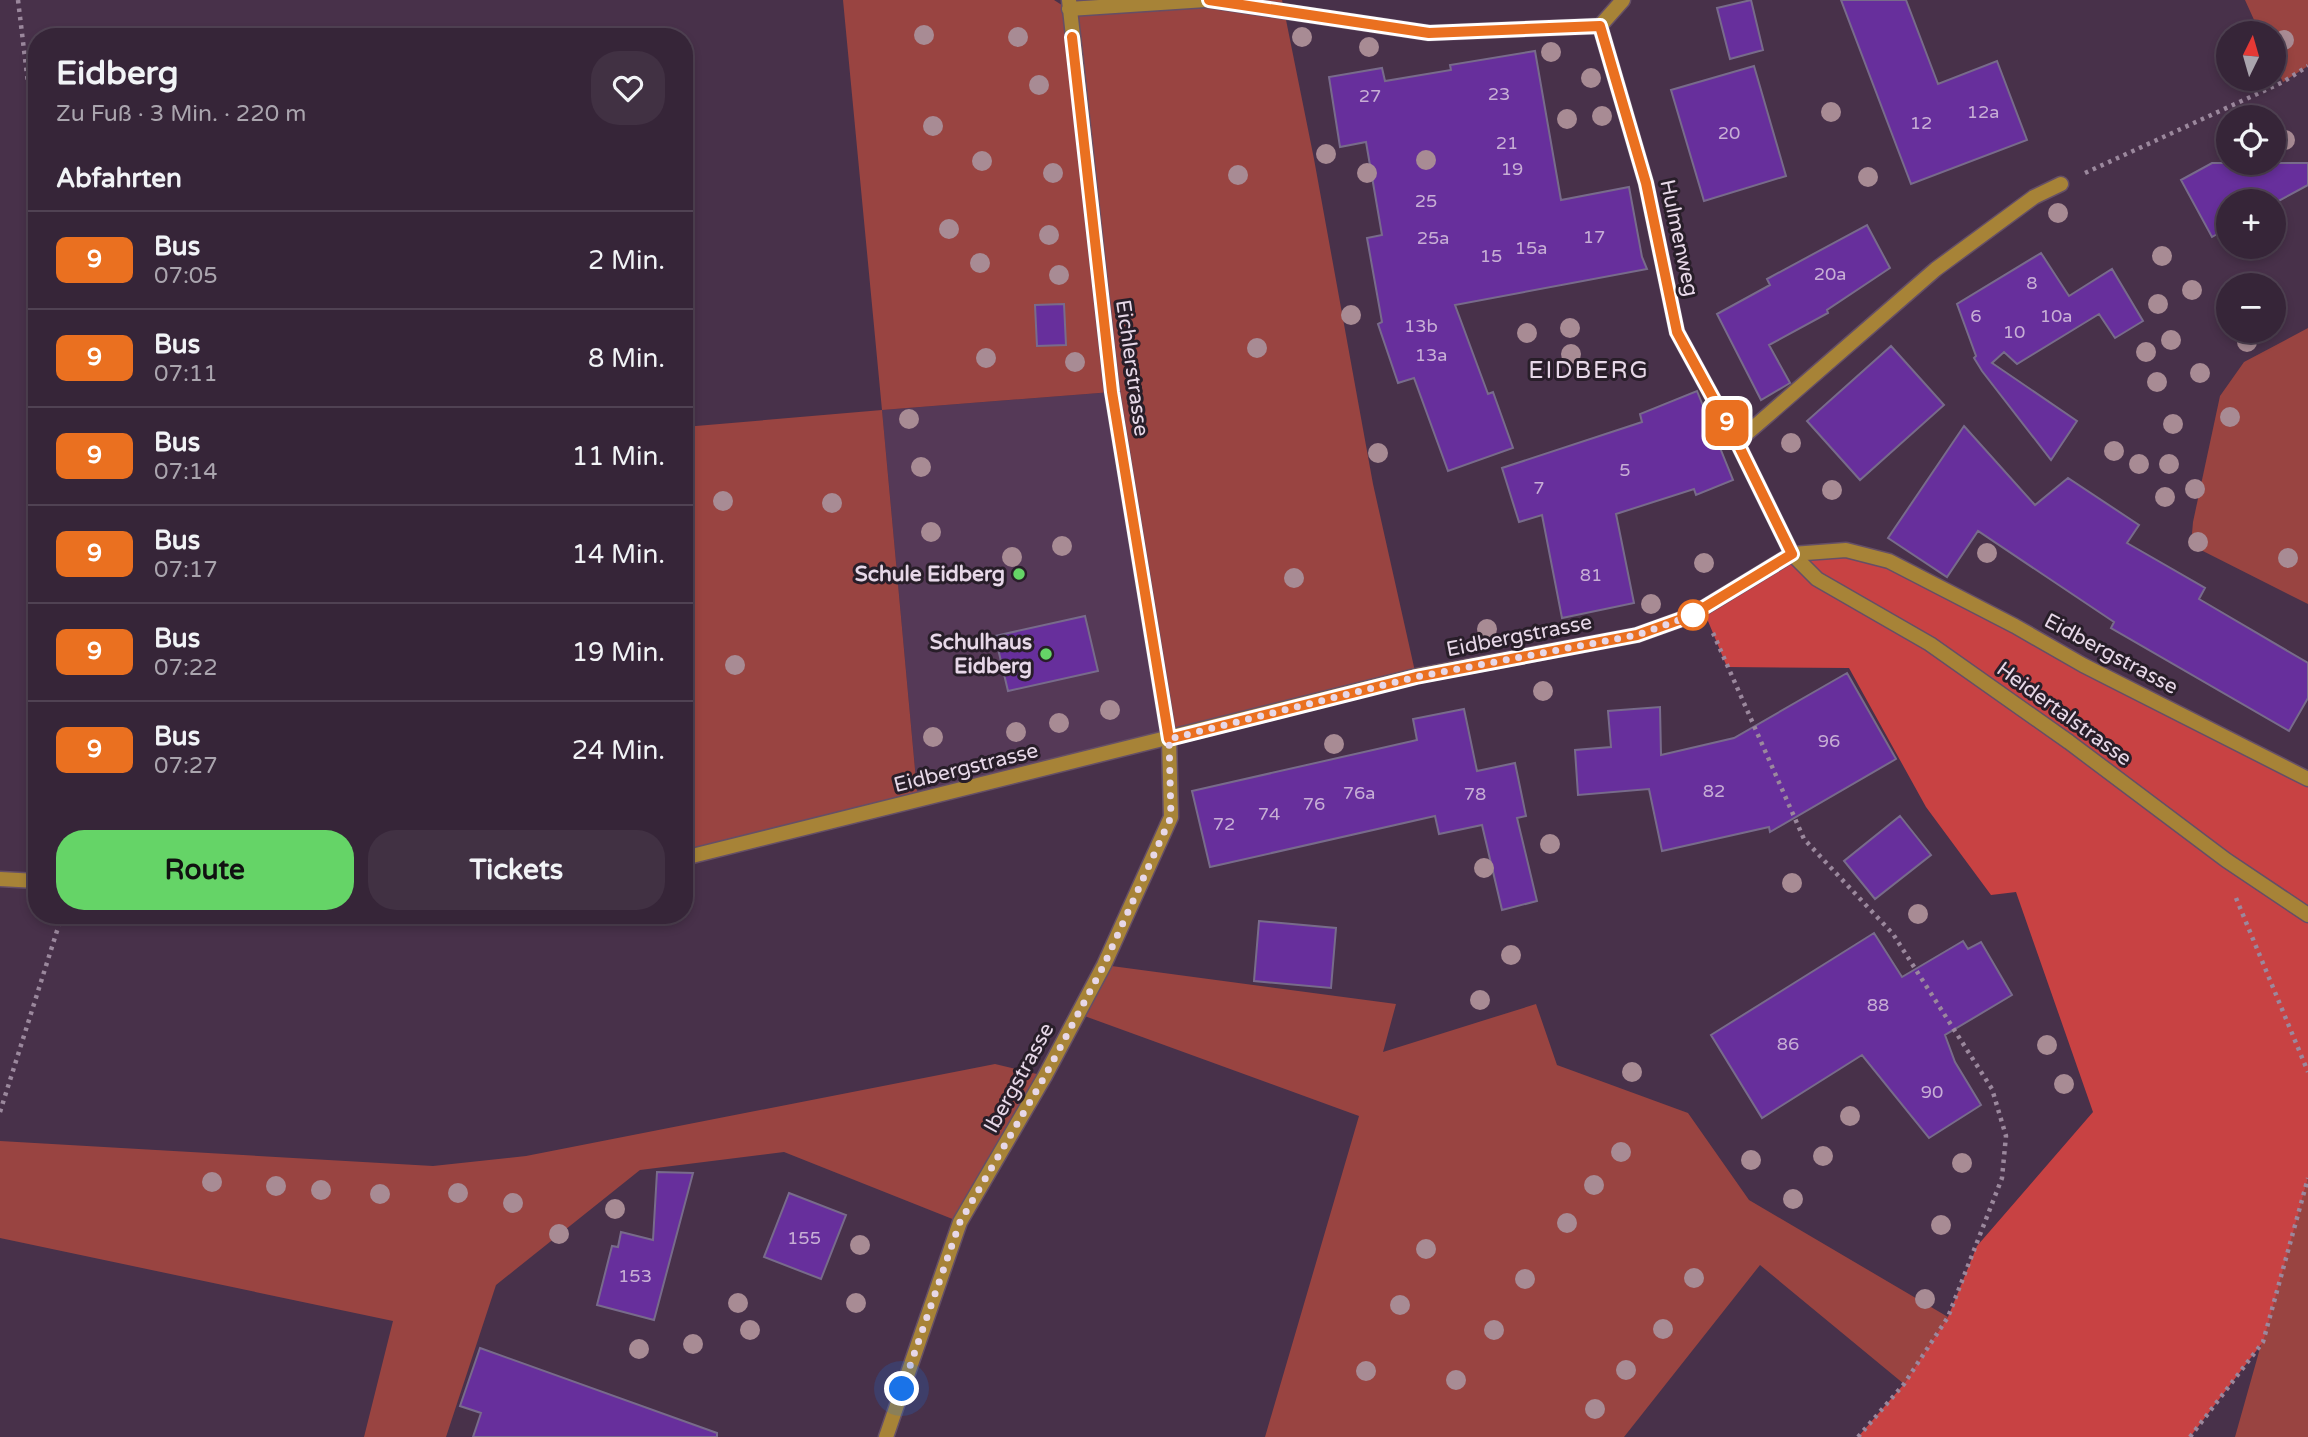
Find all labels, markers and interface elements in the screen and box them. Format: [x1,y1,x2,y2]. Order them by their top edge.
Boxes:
north arrow [2216,21,2286,91]
map controls [2216,21,2286,343]
button: heart [591,51,665,125]
text: Eidberg [56,54,179,93]
house number: 23 [1488,83,1510,105]
house number: 27 [1359,85,1381,107]
text: Zu Fuß · 3 Min. · 220 m [56,100,306,128]
house number: 12a [1967,101,1999,123]
button: locate [2216,105,2286,175]
house number: 12 [1910,112,1932,134]
house number: 20 [1718,122,1740,144]
house number: 21 [1496,132,1518,154]
house number: 19 [1501,158,1523,180]
text: Abfahrten [56,163,182,194]
street label: Hulmenweg [1654,177,1704,299]
button: + [2216,189,2286,259]
house number: 25 [1415,190,1437,212]
house number: 17 [1583,226,1605,248]
house number: 25a [1417,227,1449,249]
text: Bus [154,231,200,262]
house number: 15a [1515,237,1547,259]
text: 9 [87,245,102,274]
text: 2 Min. [588,245,665,276]
house number: 15 [1480,245,1502,267]
text: 07:05 [154,262,218,290]
house number: 20a [1814,263,1846,285]
house number: 8 [2026,272,2038,294]
button: − [2216,273,2286,343]
street label: Eichlerstrasse [1110,298,1154,438]
house number: 6 [1970,305,1982,327]
house number: 10a [2040,305,2072,327]
house number: 13b [1404,315,1438,337]
house number: 10 [2003,321,2025,343]
text: Bus [154,329,200,360]
text: 9 [87,343,102,372]
text: 8 Min. [588,343,665,374]
house number: 13a [1415,344,1447,366]
district label: EIDBERG [1528,356,1650,385]
text: 07:11 [154,360,218,388]
line badge: 9 [1704,400,1750,446]
text: 9 [1719,408,1735,437]
text: Bus [154,427,200,458]
text: 9 [87,441,102,470]
text: 11 Min. [572,441,665,472]
text: 07:14 [154,458,218,486]
house number: 5 [1619,459,1631,481]
house number: 7 [1533,477,1545,499]
text: Bus [154,525,200,556]
text: 9 [87,539,102,568]
text: 14 Min. [572,539,665,570]
text: 07:17 [154,556,218,584]
place label: Schule Eidberg [855,562,1005,587]
house number: 81 [1580,564,1602,586]
marker: Schule Eidberg [1011,566,1027,582]
unlabelled marker [1678,600,1708,630]
street label: Eidbergstrasse [2040,608,2182,700]
street label: Eidbergstrasse [1444,610,1594,662]
text: Bus [154,623,200,654]
place label: Schulhaus Eidberg [930,630,1032,679]
text: 9 [87,637,102,666]
text: 19 Min. [572,637,665,668]
marker: Schulhaus Eidberg [1038,646,1054,662]
text: 07:22 [154,654,218,682]
street label: Heidertalstrasse [1992,657,2136,771]
text: Bus [154,721,200,752]
house number: 96 [1818,730,1840,752]
text: 9 [87,735,102,764]
text: 24 Min. [572,735,665,766]
street label: Eidbergstrasse [891,738,1041,798]
text: 07:27 [154,752,218,780]
house number: 82 [1703,780,1725,802]
house number: 76a [1343,782,1375,804]
house number: 78 [1464,783,1486,805]
house number: 76 [1303,793,1325,815]
house number: 74 [1258,803,1280,825]
house number: 72 [1213,813,1235,835]
button: Route [56,830,354,910]
button: Tickets [368,830,665,910]
house number: 88 [1867,994,1889,1016]
street label: Ibergstrasse [979,1019,1060,1137]
house number: 86 [1777,1033,1799,1055]
house number: 90 [1921,1081,1943,1103]
house number: 155 [787,1227,821,1249]
house number: 153 [618,1265,652,1287]
your location [884,1371,919,1406]

